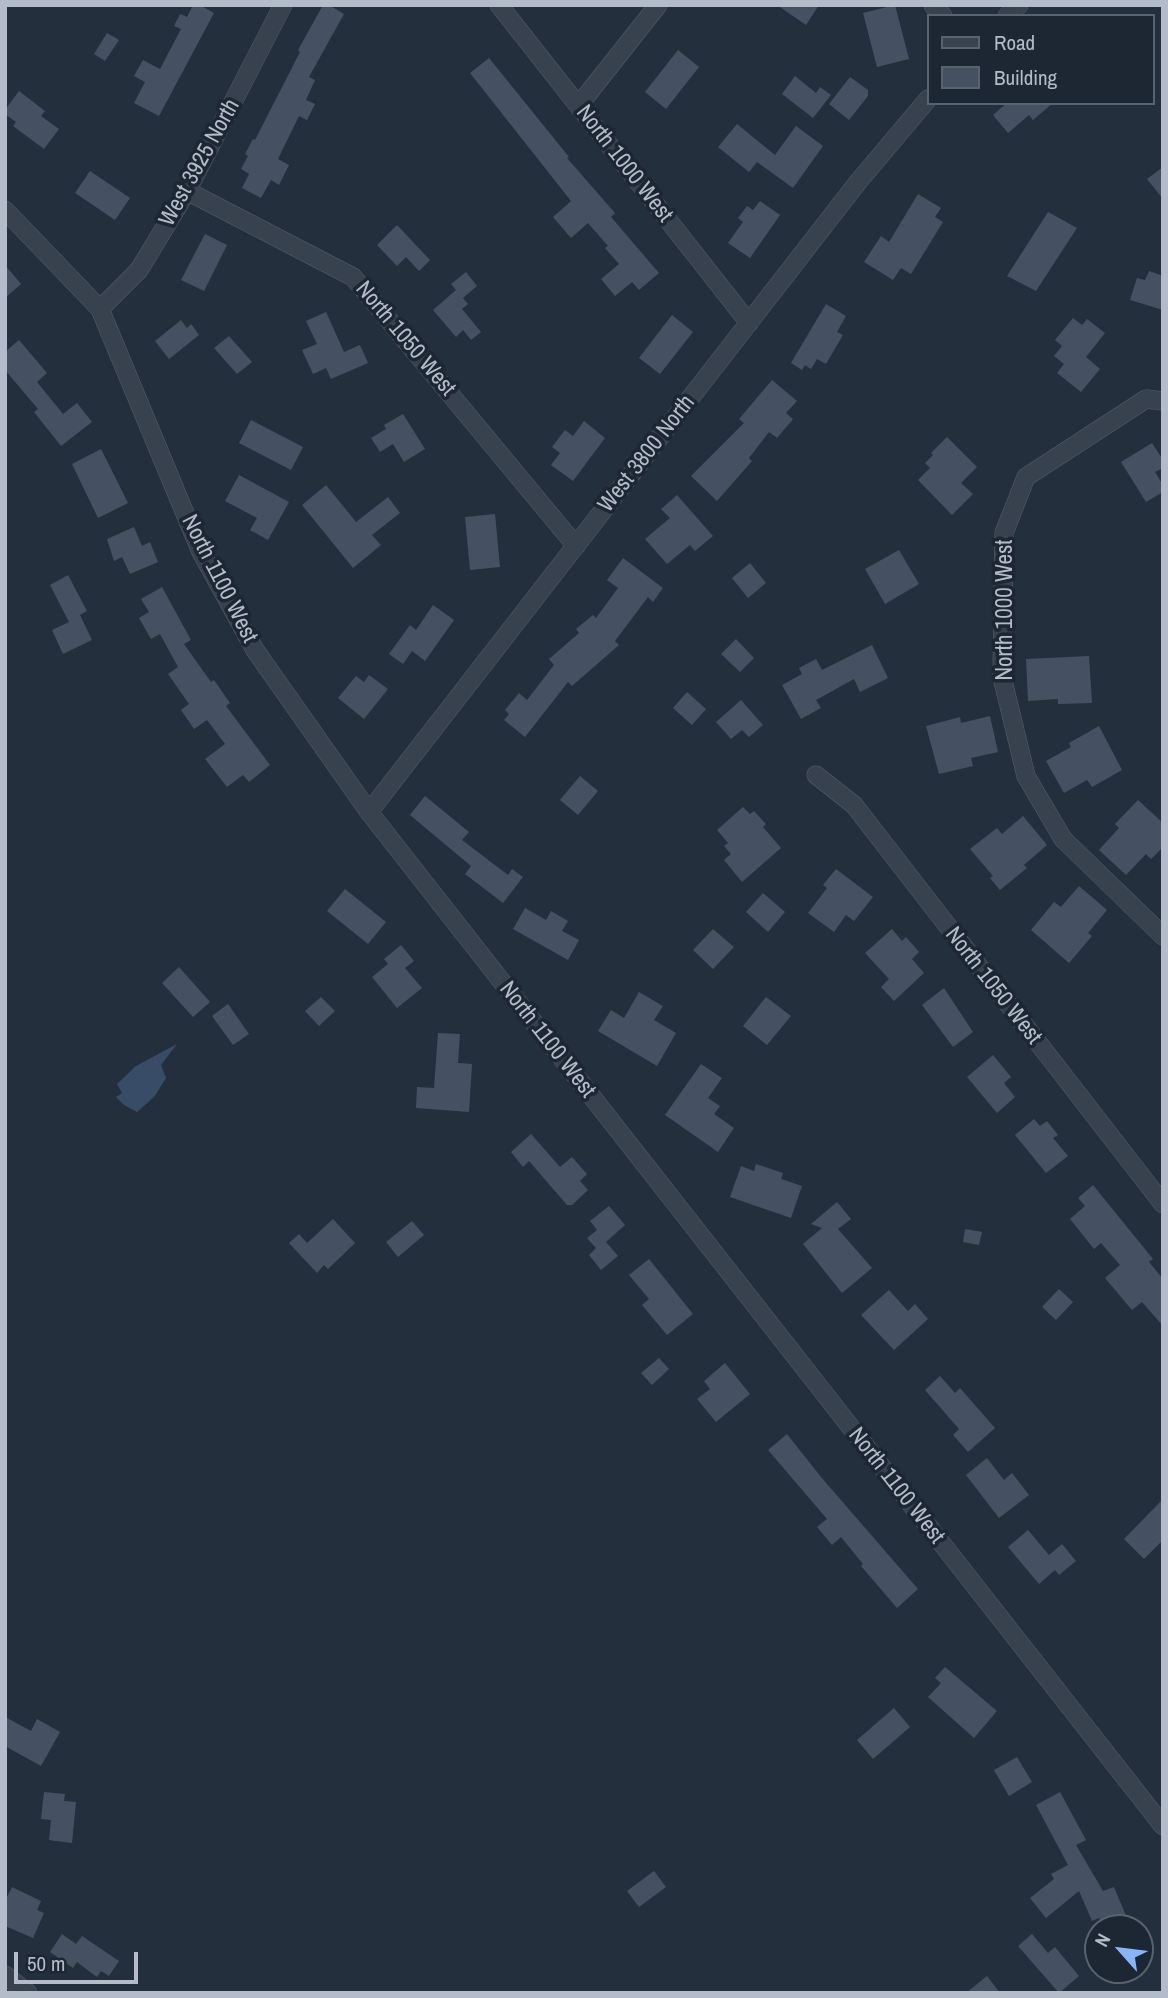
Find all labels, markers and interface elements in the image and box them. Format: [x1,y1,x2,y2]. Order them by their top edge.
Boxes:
legend [926,14,1154,105]
text: Road [994,28,1035,57]
text: Building [994,63,1057,92]
street label: West 3925 North [154,95,246,231]
street label: North 1000 West [570,100,678,228]
street label: North 1050 West [349,276,461,402]
street label: West 3800 North [593,390,701,518]
street label: North 1100 West [175,510,263,648]
street label: North 1000 West [992,539,1020,681]
street label: North 1050 West [939,922,1047,1050]
street label: North 1100 West [493,976,601,1104]
street label: North 1100 West [842,1422,950,1550]
north arrow [1084,1914,1154,1984]
text: N [1088,1929,1116,1951]
scale bar [18,1938,142,1982]
text: 50 m [27,1949,65,1978]

